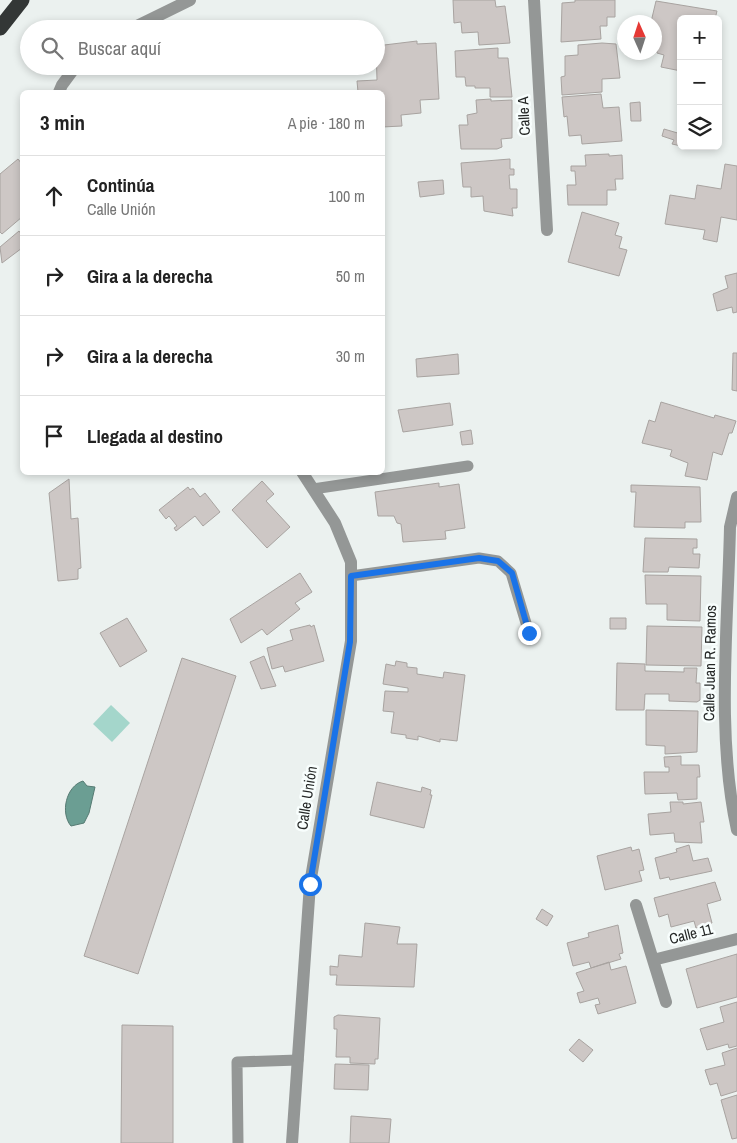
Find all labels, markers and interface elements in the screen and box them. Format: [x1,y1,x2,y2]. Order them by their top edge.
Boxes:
north arrow [617,15,662,60]
map controls [677,15,722,150]
button: + [677,15,722,60]
search box [20,20,385,75]
icon: search [38,34,66,62]
text: Buscar aquí [78,35,161,61]
button: − [677,60,722,105]
street label: Calle A [512,95,535,136]
button: layers [677,105,722,150]
text: 3 min [40,108,85,137]
text: A pie · 180 m [288,112,365,134]
text: Continúa [87,172,155,198]
icon: ahead [40,182,68,210]
text: 100 m [329,185,365,207]
text: Calle Unión [87,198,156,220]
icon: right [40,262,68,290]
text: Gira a la derecha [87,263,213,289]
text: 50 m [336,265,365,287]
icon: right [40,342,68,370]
text: Gira a la derecha [87,343,213,369]
text: 30 m [336,345,365,367]
icon: arrive [40,422,68,450]
text: Llegada al destino [87,423,223,449]
street label: Calle Juan R. Ramos [698,605,721,721]
route end [518,622,541,645]
street label: Calle Unión [291,765,322,831]
route start [299,873,322,896]
street label: Calle 11 [667,918,715,949]

